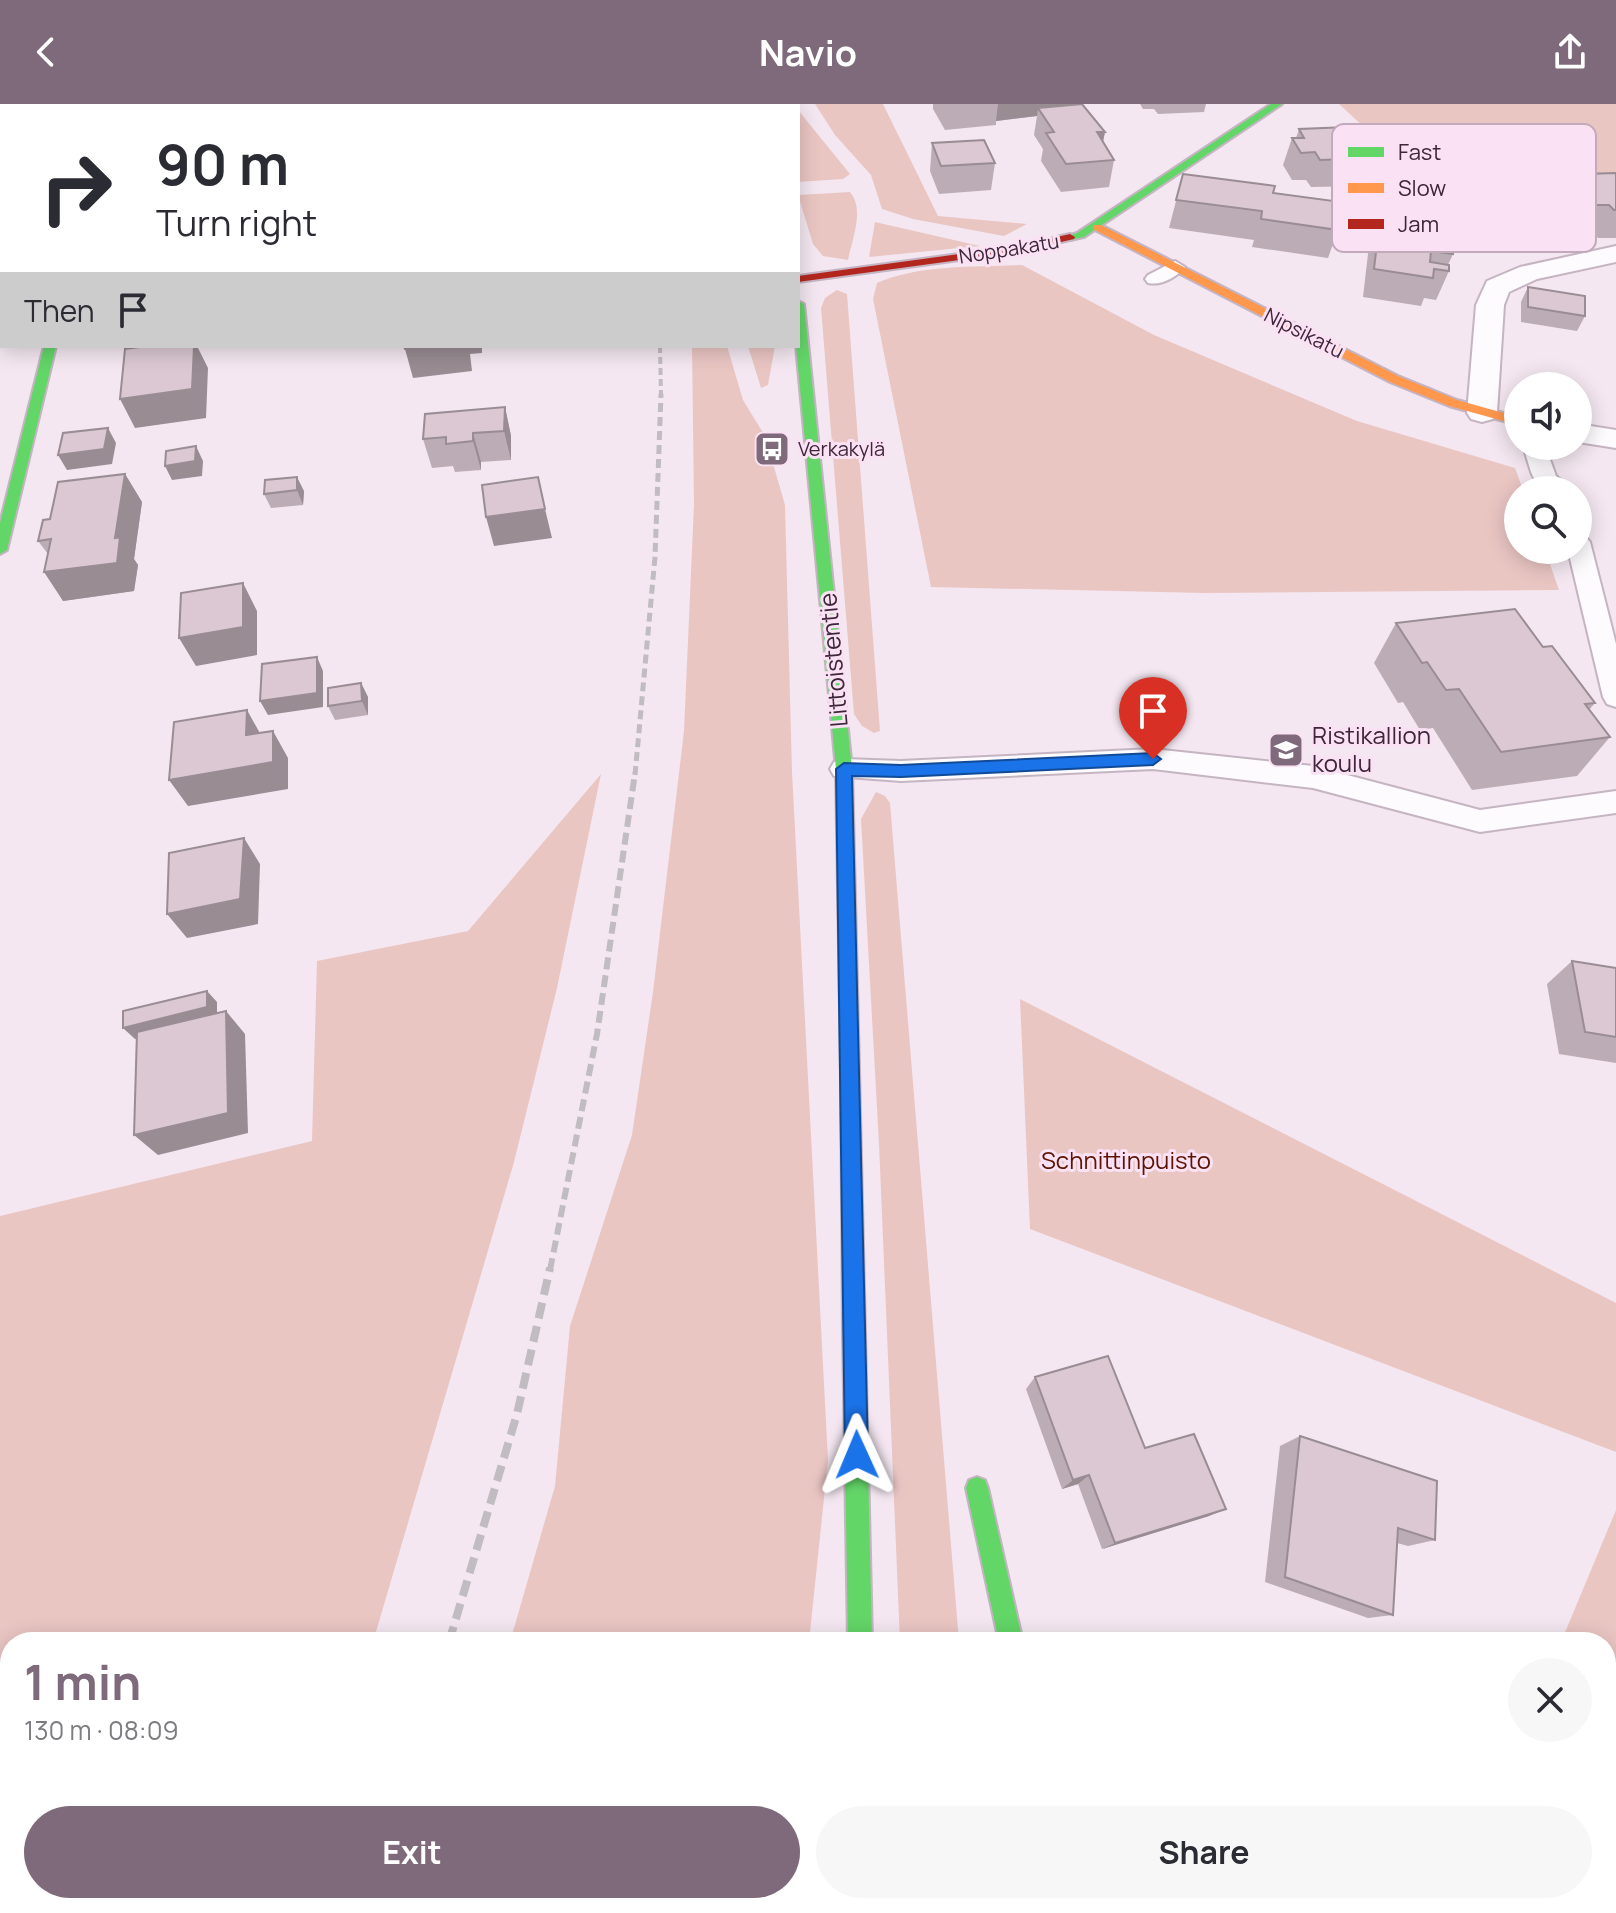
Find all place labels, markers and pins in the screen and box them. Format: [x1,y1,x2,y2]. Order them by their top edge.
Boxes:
bus stop icon: Verkakylä [753,430,791,468]
place label: Verkakylä [798,435,885,462]
pin [1119,677,1187,759]
place label: Ristikallion koulu [1312,718,1431,779]
school or university icon: Ristikallion koulu [1267,731,1305,769]

